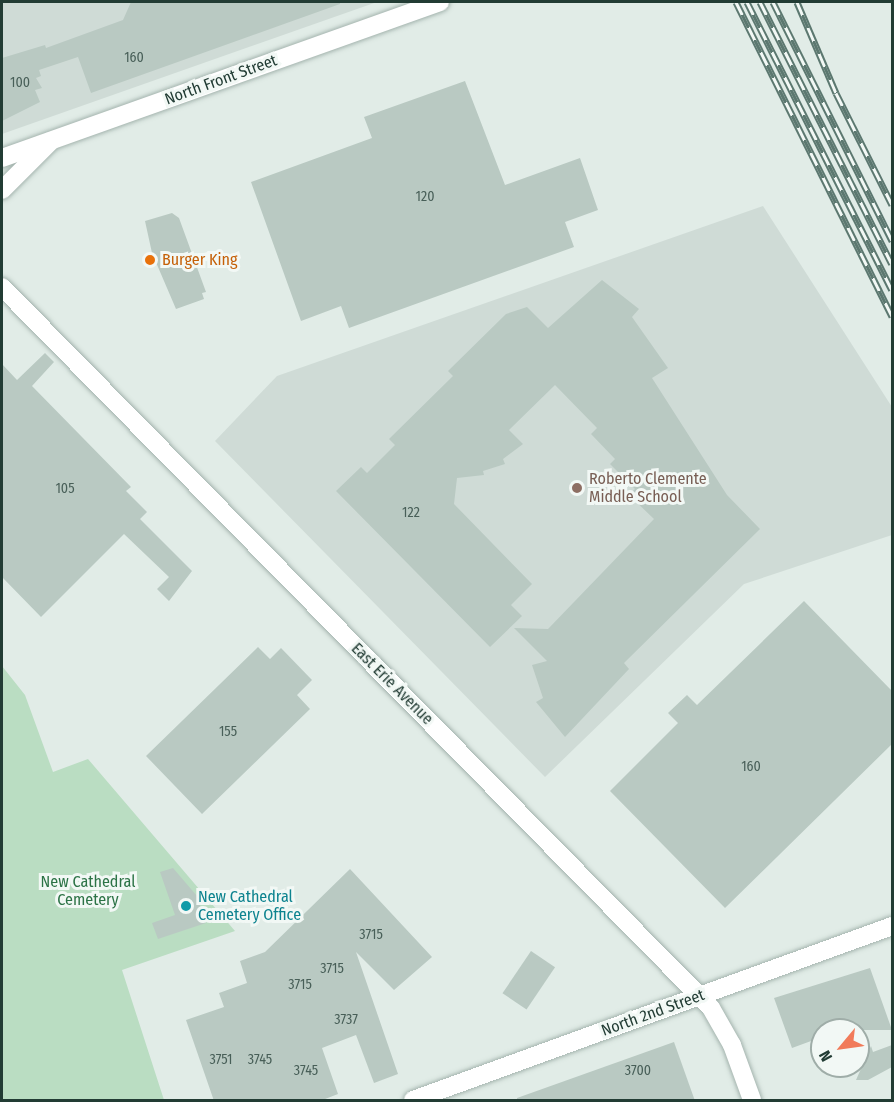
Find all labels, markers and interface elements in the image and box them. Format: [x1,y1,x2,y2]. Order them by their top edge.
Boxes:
house number: 160 [124,50,144,66]
street label: North Front Street [162,51,280,109]
house number: 100 [10,75,30,91]
house number: 120 [416,189,434,205]
place label: Burger King [162,250,237,270]
marker: Burger King [143,253,157,267]
place label: Roberto Clemente Middle School [589,469,707,507]
house number: 105 [55,481,75,497]
marker: Roberto Clemente Middle School [570,481,584,495]
house number: 122 [402,505,420,521]
street label: East Erie Avenue [347,639,437,729]
house number: 155 [219,724,237,740]
house number: 160 [741,759,761,775]
park label: New Cathedral Cemetery [41,872,135,910]
place label: New Cathedral Cemetery Office [198,887,301,925]
marker: New Cathedral Cemetery Office [179,899,193,913]
house number: 3715 [359,927,383,943]
house number: 3715 [320,961,344,977]
house number: 3715 [288,977,312,993]
street label: North 2nd Street [599,985,707,1041]
house number: 3737 [334,1012,358,1028]
north arrow [810,1018,870,1078]
text: N [815,1047,836,1065]
house number: 3751 [210,1052,232,1068]
house number: 3745 [248,1052,272,1068]
house number: 3745 [294,1063,318,1079]
house number: 3700 [625,1063,651,1079]

